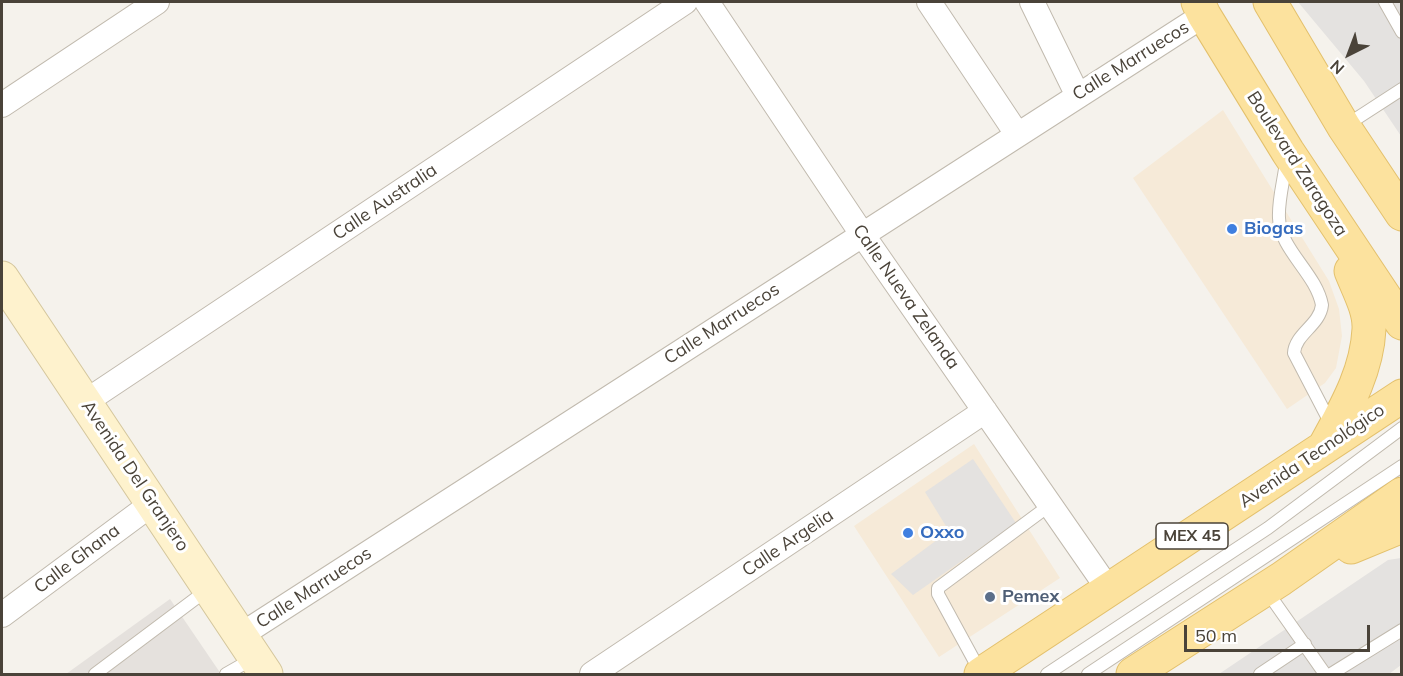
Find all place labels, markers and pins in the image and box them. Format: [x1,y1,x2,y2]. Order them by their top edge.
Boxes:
place label: Biogas [1244,218,1303,240]
marker: Biogas [1225,222,1239,236]
place label: Oxxo [920,522,964,544]
marker: Oxxo [901,526,915,540]
place label: Pemex [1002,586,1059,608]
marker: Pemex [983,590,997,604]

